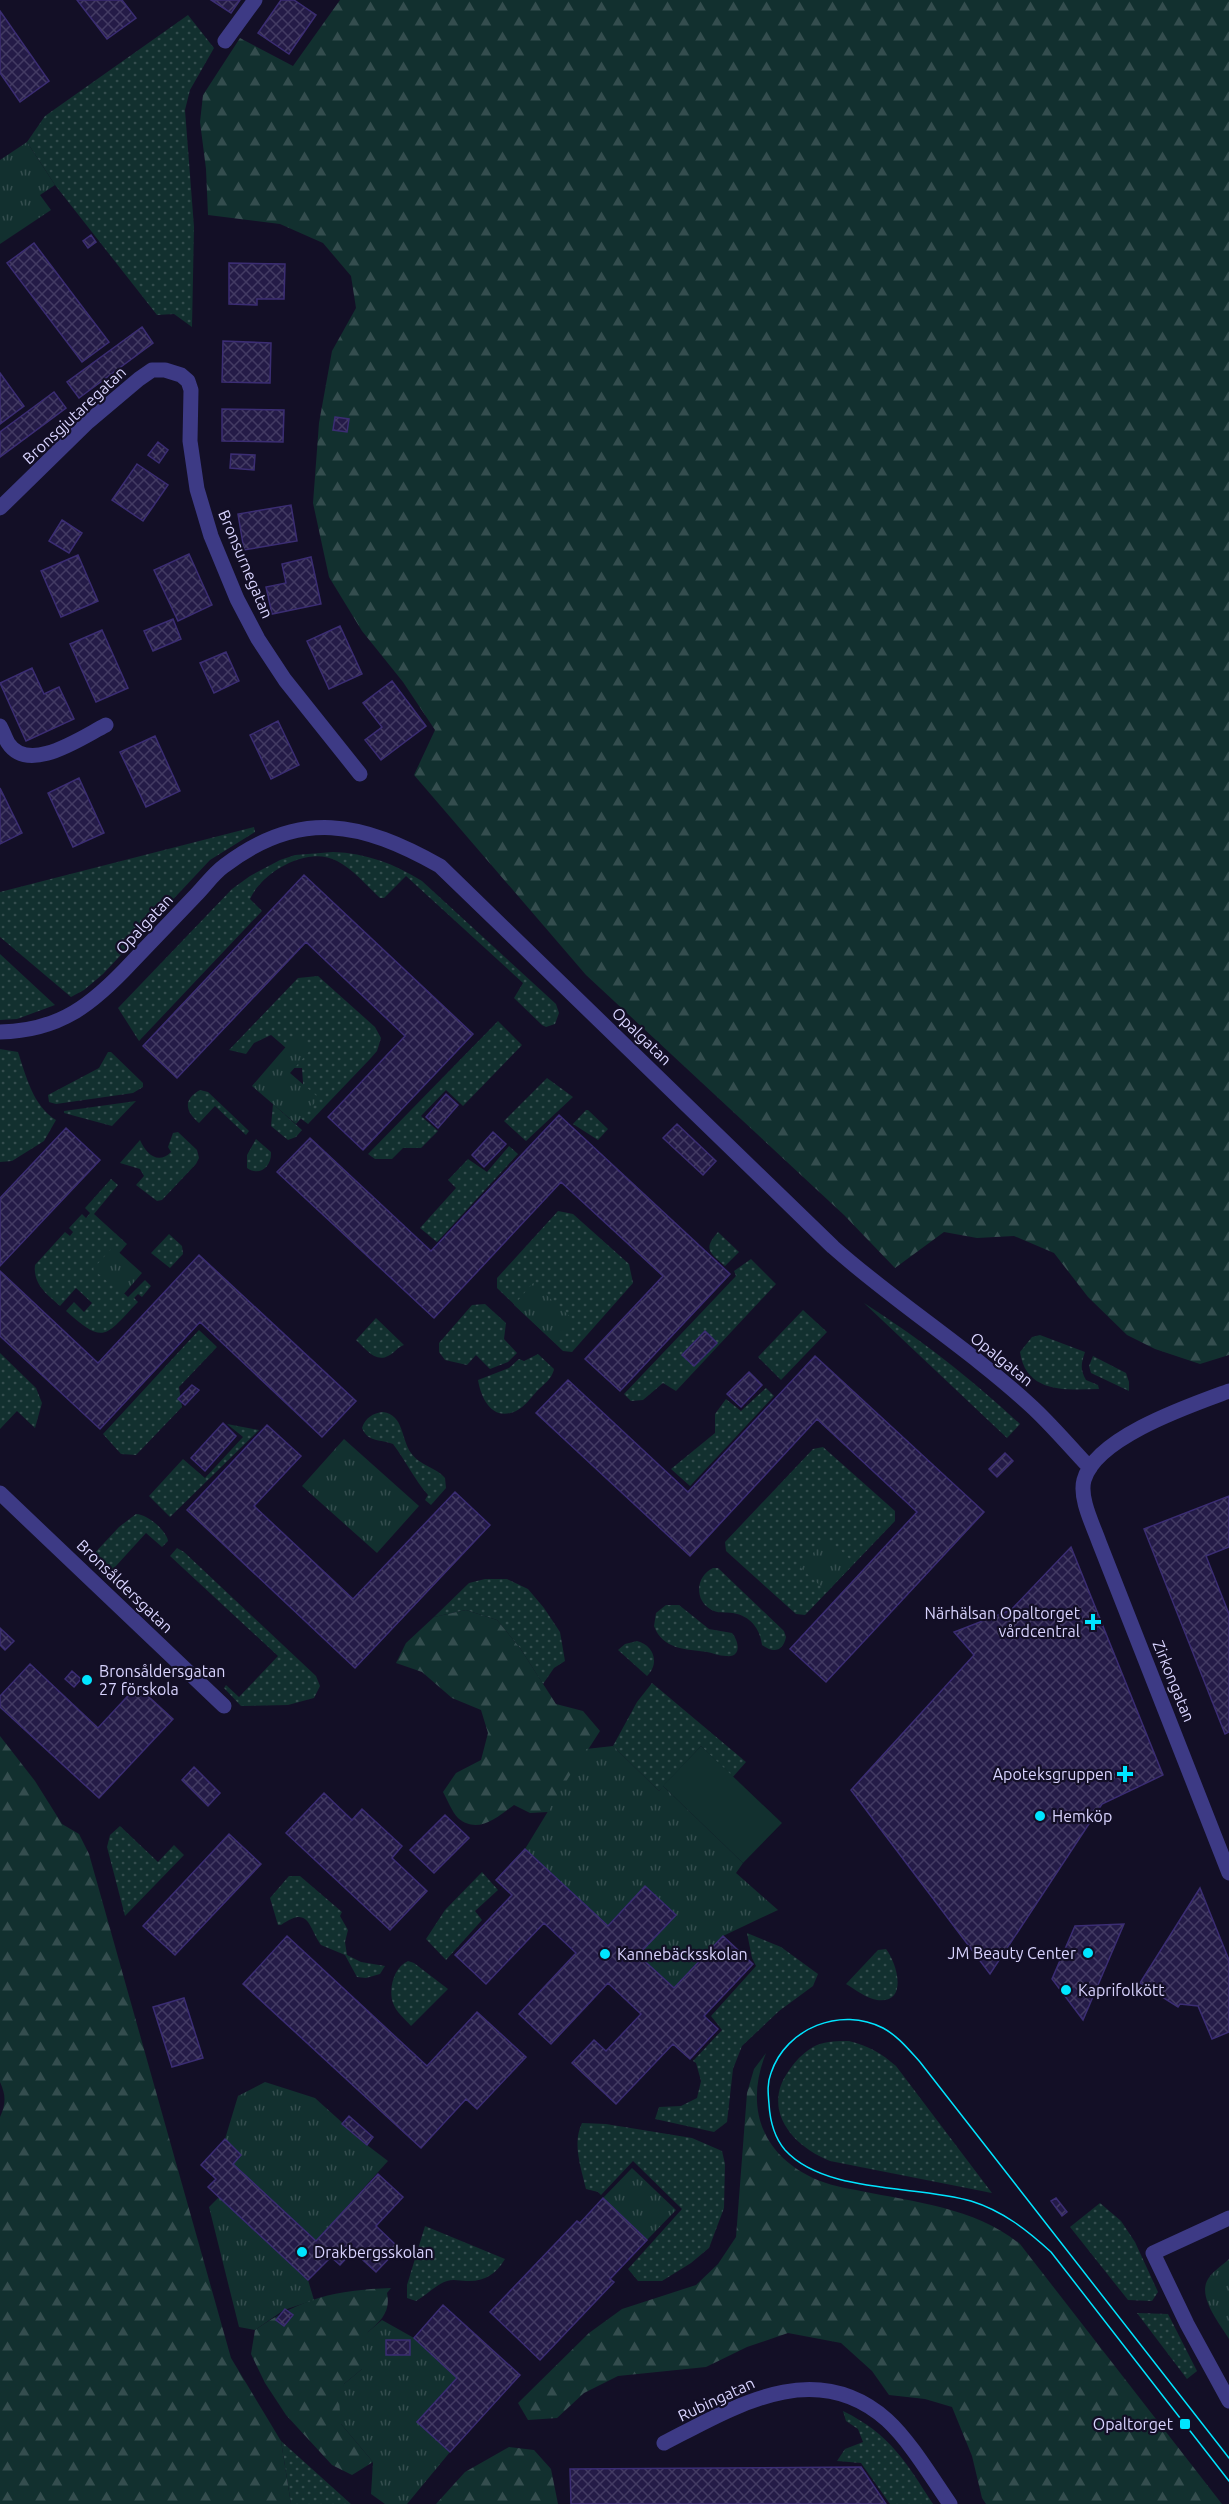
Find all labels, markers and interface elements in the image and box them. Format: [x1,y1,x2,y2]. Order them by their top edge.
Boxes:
street label: Bronsgjutaregatan [19,363,129,467]
street label: Bronsurnegatan [215,507,277,621]
street label: Opalgatan [112,890,176,958]
street label: Opalgatan [609,1003,675,1069]
street label: Opalgatan [967,1328,1037,1390]
street label: Bronsåldersgatan [73,1536,177,1636]
place label: Närhälsan Opaltorget vårdcentral [925,1604,1081,1640]
marker: Närhälsan Opaltorget vårdcentral [1084,1613,1102,1631]
street label: Zirkongatan [1149,1638,1199,1724]
place label: Bronsåldersgatan 27 förskola [99,1662,225,1698]
marker: Bronsåldersgatan 27 förskola [80,1673,94,1687]
place label: Apoteksgruppen [993,1765,1113,1783]
marker: Apoteksgruppen [1118,1767,1132,1781]
place label: Hemköp [1052,1807,1112,1825]
marker: Hemköp [1033,1809,1047,1823]
place label: JM Beauty Center [948,1944,1076,1962]
place label: Kannebäcksskolan [617,1945,748,1963]
marker: JM Beauty Center [1081,1946,1095,1960]
marker: Kannebäcksskolan [598,1947,612,1961]
place label: Kaprifolkött [1078,1981,1165,1999]
marker: Kaprifolkött [1059,1983,1073,1997]
place label: Drakbergsskolan [314,2243,434,2261]
marker: Drakbergsskolan [295,2245,309,2259]
street label: Rubingatan [675,2373,757,2425]
place label: Opaltorget [1093,2415,1174,2433]
marker: Opaltorget [1178,2417,1192,2431]

